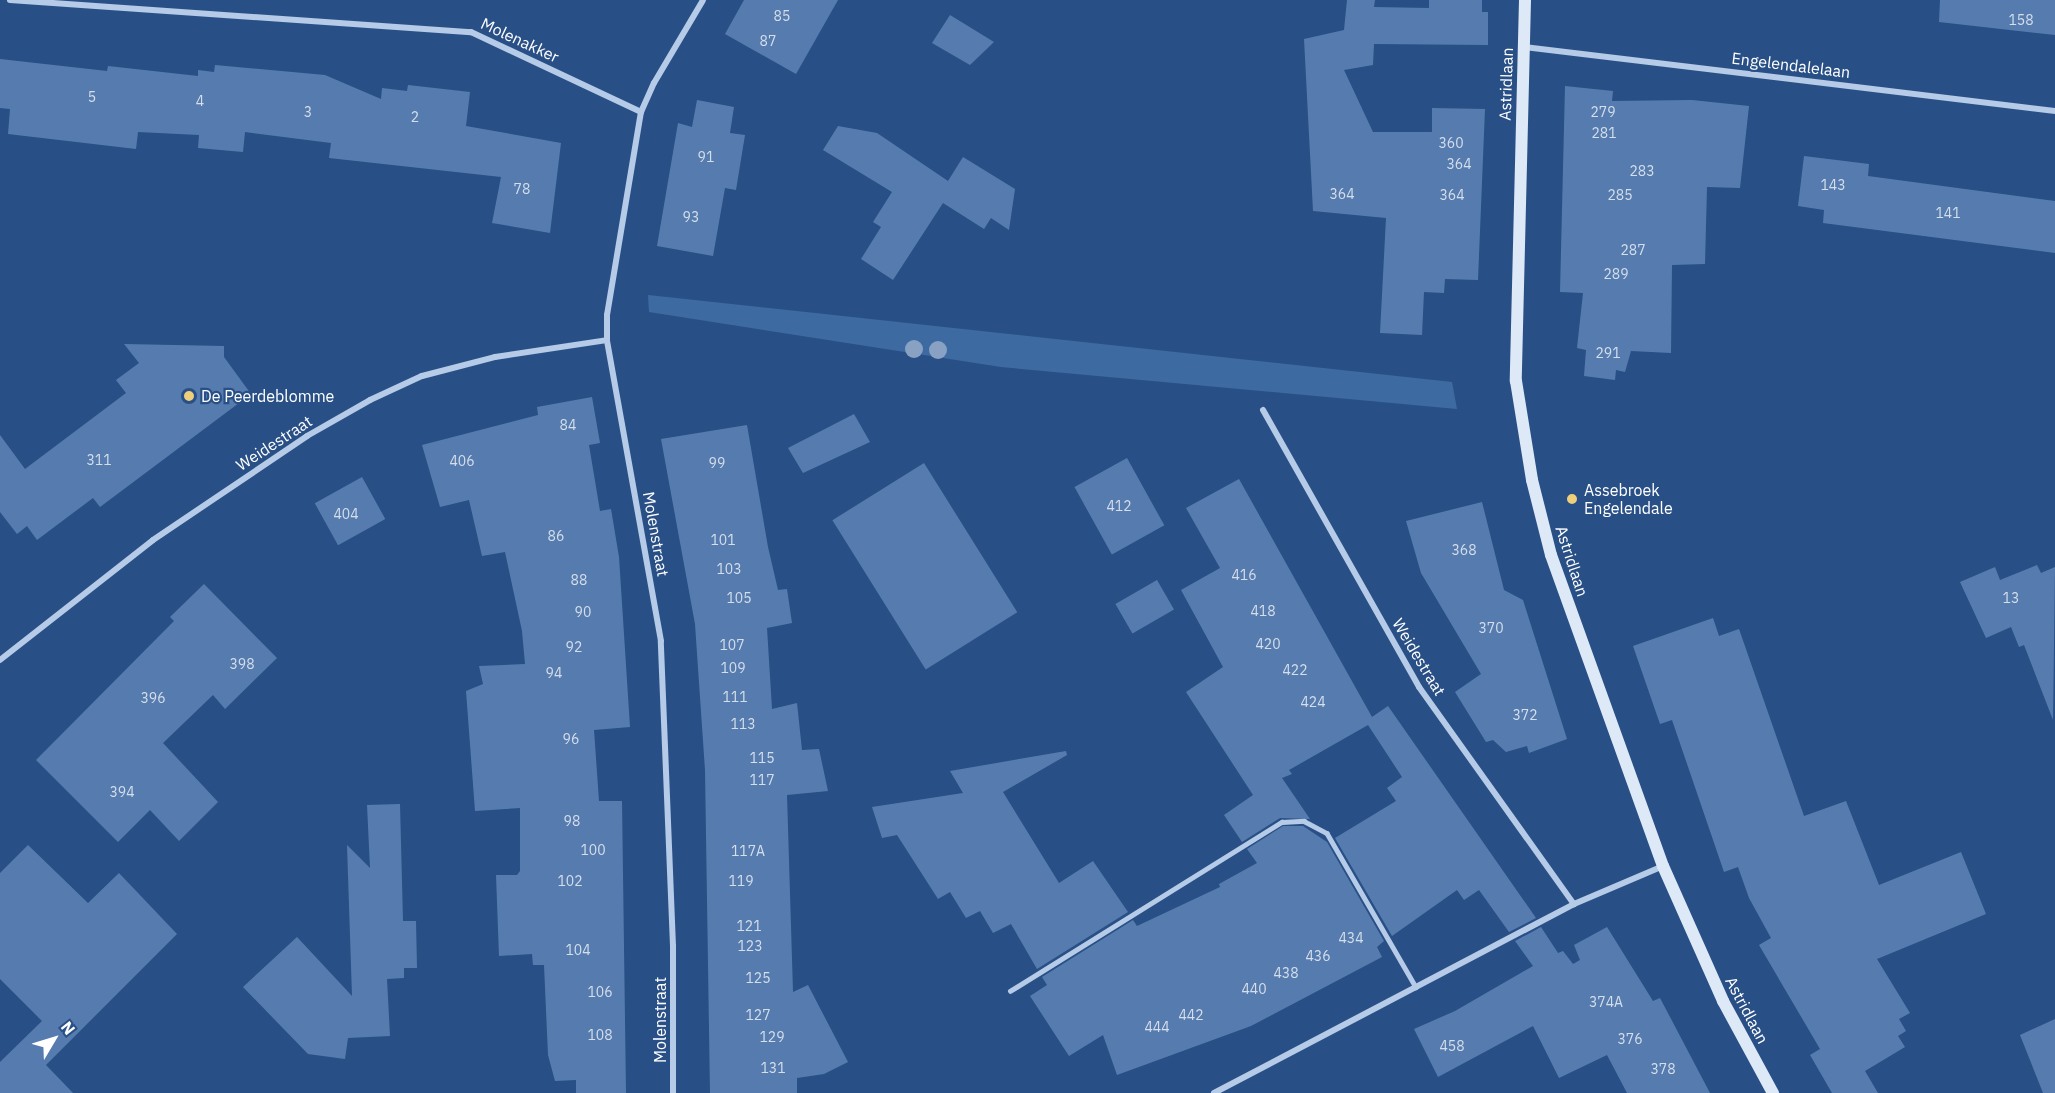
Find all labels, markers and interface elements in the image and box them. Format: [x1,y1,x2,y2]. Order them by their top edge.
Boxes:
house number: 85 [774,8,790,24]
house number: 158 [2008,12,2034,28]
street label: Molenakker [478,14,562,66]
house number: 87 [760,33,776,49]
street label: Astridlaan [1495,47,1517,121]
street label: Engelendalelaan [1731,48,1851,82]
house number: 5 [88,89,96,105]
house number: 4 [196,93,204,109]
house number: 3 [304,104,312,120]
house number: 279 [1590,104,1616,120]
house number: 2 [411,109,419,125]
house number: 281 [1591,125,1617,141]
house number: 360 [1438,135,1464,151]
house number: 91 [698,149,714,165]
house number: 364 [1446,156,1472,172]
house number: 283 [1629,163,1655,179]
house number: 143 [1820,177,1846,193]
house number: 78 [514,181,530,197]
house number: 364 [1329,186,1355,202]
house number: 364 [1439,187,1465,203]
house number: 285 [1607,187,1633,203]
house number: 141 [1935,205,1961,221]
house number: 93 [683,209,699,225]
house number: 287 [1620,242,1646,258]
house number: 289 [1603,266,1629,282]
house number: 291 [1595,345,1621,361]
place label: De Peerdeblomme [201,386,334,406]
marker: De Peerdeblomme [182,389,196,403]
street label: Weidestraat [232,411,316,475]
house number: 84 [560,417,576,433]
house number: 311 [86,452,112,468]
house number: 406 [449,453,475,469]
house number: 99 [709,455,725,471]
place label: Assebroek Engelendale [1584,480,1673,518]
street label: Molenstraat [639,490,673,578]
marker: Assebroek Engelendale [1565,492,1579,506]
house number: 412 [1106,498,1132,514]
house number: 404 [333,506,359,522]
street label: Astridlaan [1552,523,1592,599]
house number: 86 [548,528,564,544]
house number: 101 [710,532,736,548]
house number: 368 [1451,542,1477,558]
house number: 103 [716,561,742,577]
house number: 416 [1231,567,1257,583]
house number: 88 [571,572,587,588]
house number: 105 [726,590,752,606]
house number: 13 [2003,590,2019,606]
house number: 418 [1250,603,1276,619]
house number: 90 [575,604,591,620]
street label: Weidestraat [1388,615,1450,699]
house number: 370 [1478,620,1504,636]
house number: 420 [1255,636,1281,652]
house number: 107 [719,637,745,653]
house number: 92 [566,639,582,655]
house number: 398 [229,656,255,672]
house number: 109 [720,660,746,676]
house number: 422 [1282,662,1308,678]
house number: 94 [546,665,562,681]
house number: 111 [722,689,748,705]
house number: 396 [140,690,166,706]
house number: 424 [1300,694,1326,710]
house number: 372 [1512,707,1538,723]
house number: 113 [730,716,756,732]
house number: 96 [563,731,579,747]
house number: 115 [749,750,775,766]
house number: 117 [749,772,775,788]
house number: 394 [109,784,135,800]
house number: 98 [564,813,580,829]
house number: 100 [580,842,606,858]
house number: 117A [731,843,765,859]
house number: 102 [557,873,583,889]
house number: 119 [728,873,754,889]
house number: 121 [736,918,762,934]
house number: 434 [1338,930,1364,946]
house number: 123 [737,938,763,954]
house number: 104 [565,942,591,958]
house number: 436 [1305,948,1331,964]
house number: 438 [1273,965,1299,981]
house number: 125 [745,970,771,986]
street label: Astridlaan [1721,973,1773,1047]
street label: Molenstraat [650,977,670,1063]
house number: 440 [1241,981,1267,997]
house number: 106 [587,984,613,1000]
house number: 374A [1589,994,1623,1010]
house number: 127 [745,1007,771,1023]
house number: 442 [1178,1007,1204,1023]
north arrow [24,1009,84,1069]
text: N [57,1017,80,1039]
house number: 444 [1144,1019,1170,1035]
house number: 108 [587,1027,613,1043]
house number: 129 [759,1029,785,1045]
house number: 376 [1617,1031,1643,1047]
house number: 458 [1439,1038,1465,1054]
house number: 131 [760,1060,786,1076]
house number: 378 [1650,1061,1676,1077]

